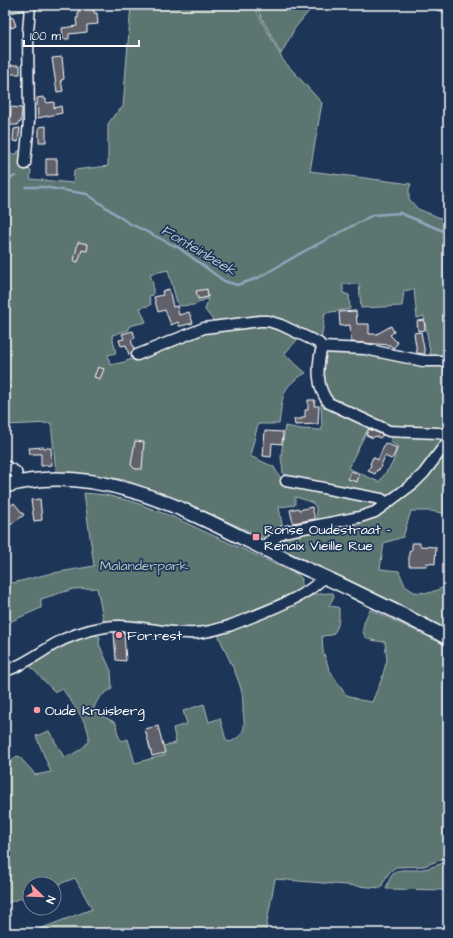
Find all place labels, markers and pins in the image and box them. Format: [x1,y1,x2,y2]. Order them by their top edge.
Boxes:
place label: Ronse Oudestraat - Renaix Vieille Rue [264,520,391,556]
marker: Ronse Oudestraat - Renaix Vieille Rue [251,532,261,542]
place label: For.rest [127,626,183,646]
marker: For.rest [114,630,124,640]
place label: Oude Kruisberg [45,701,145,721]
marker: Oude Kruisberg [32,705,42,715]

